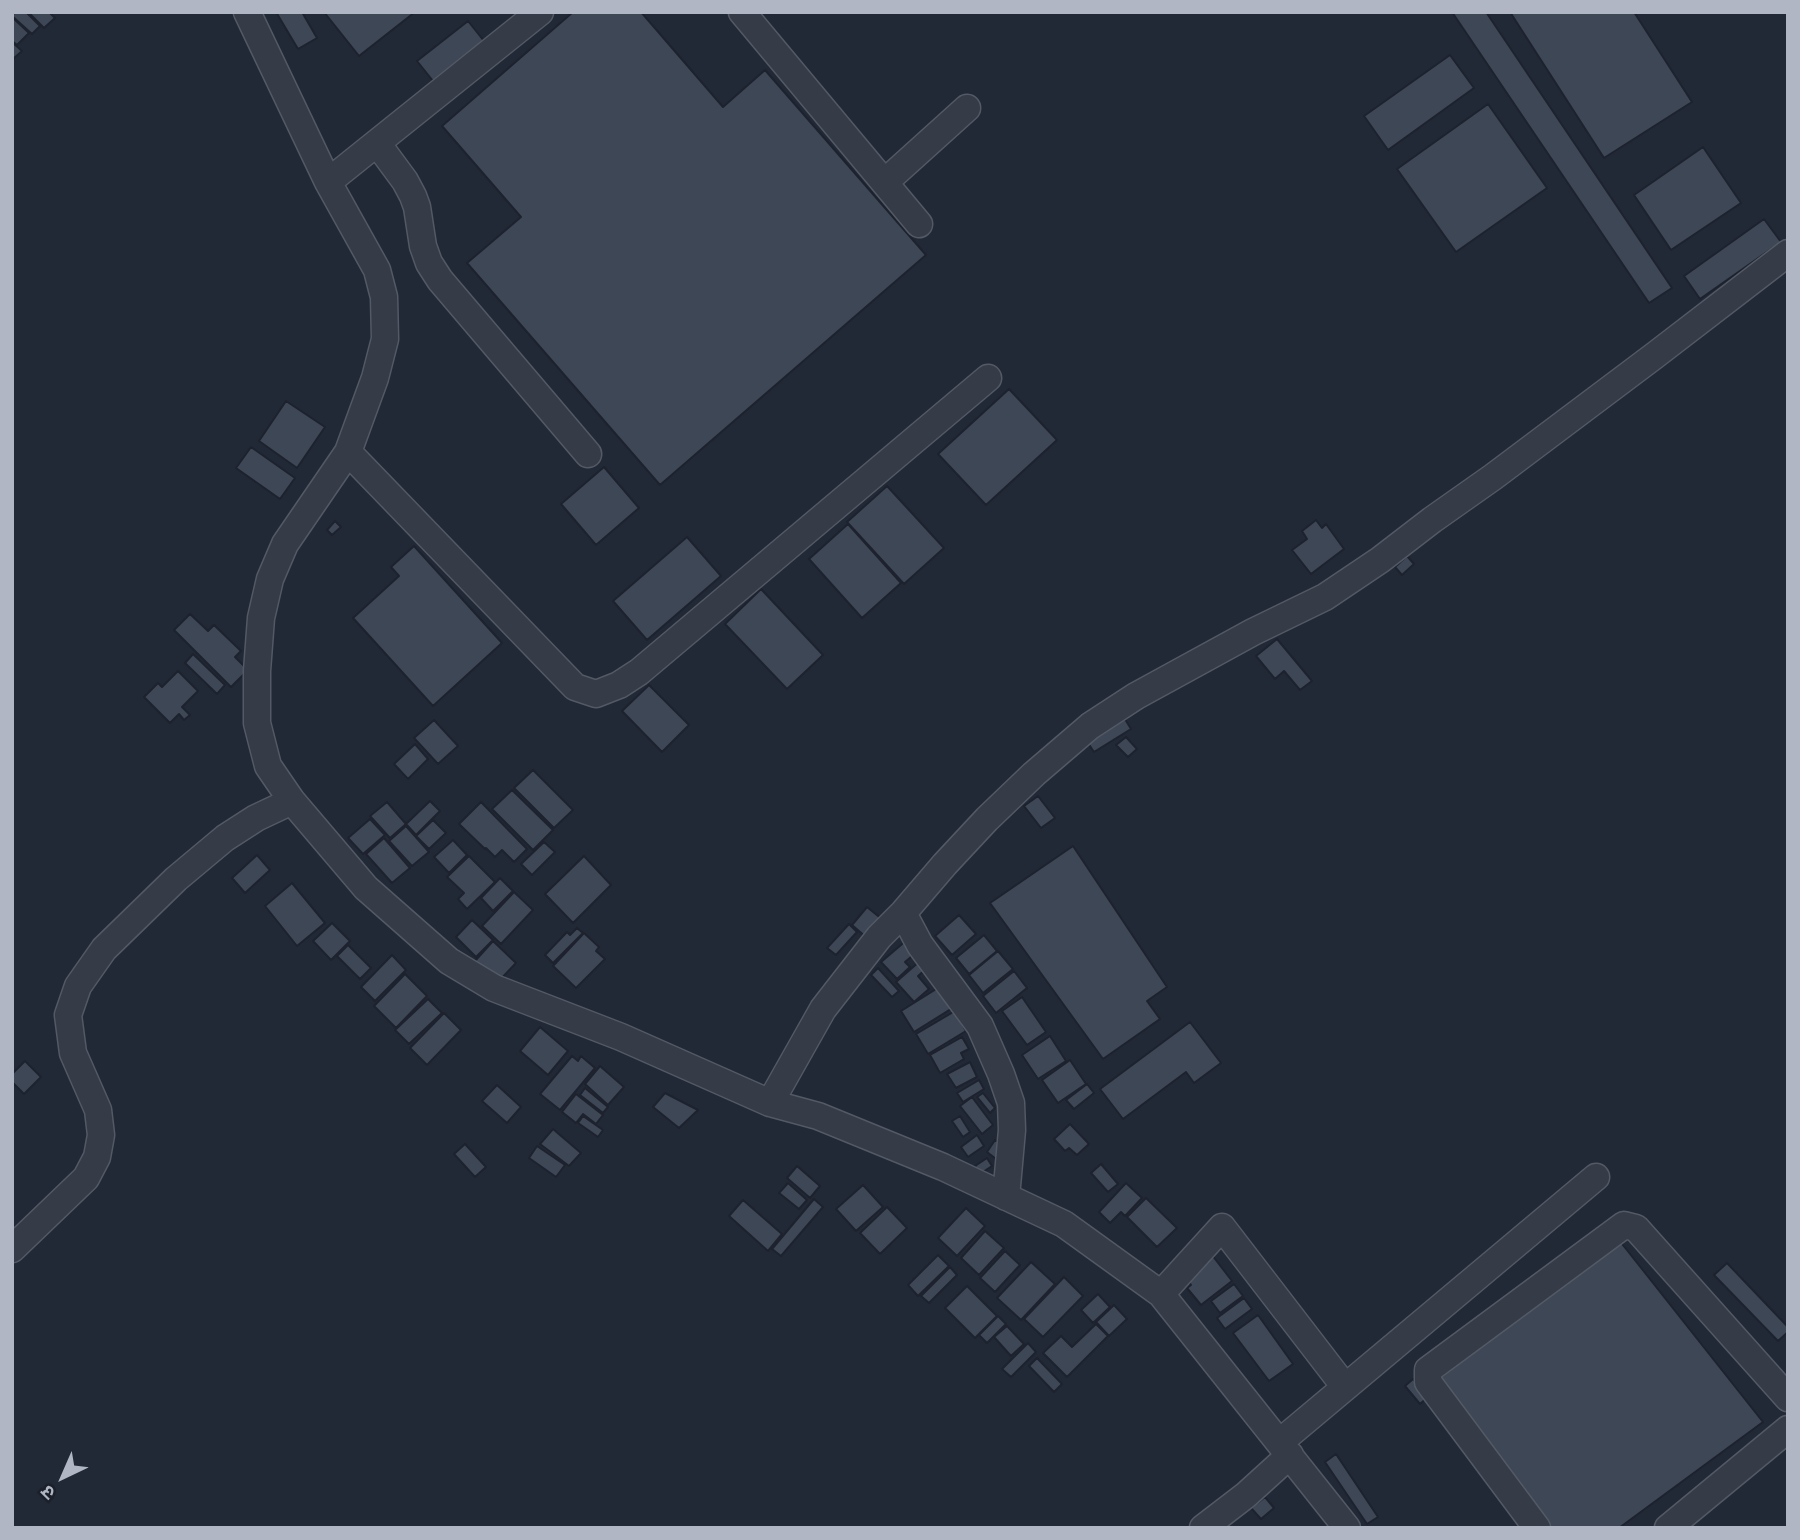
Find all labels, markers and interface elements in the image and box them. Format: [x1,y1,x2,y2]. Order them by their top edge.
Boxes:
north arrow [28,1442,98,1512]
text: उ [37,1480,60,1504]

